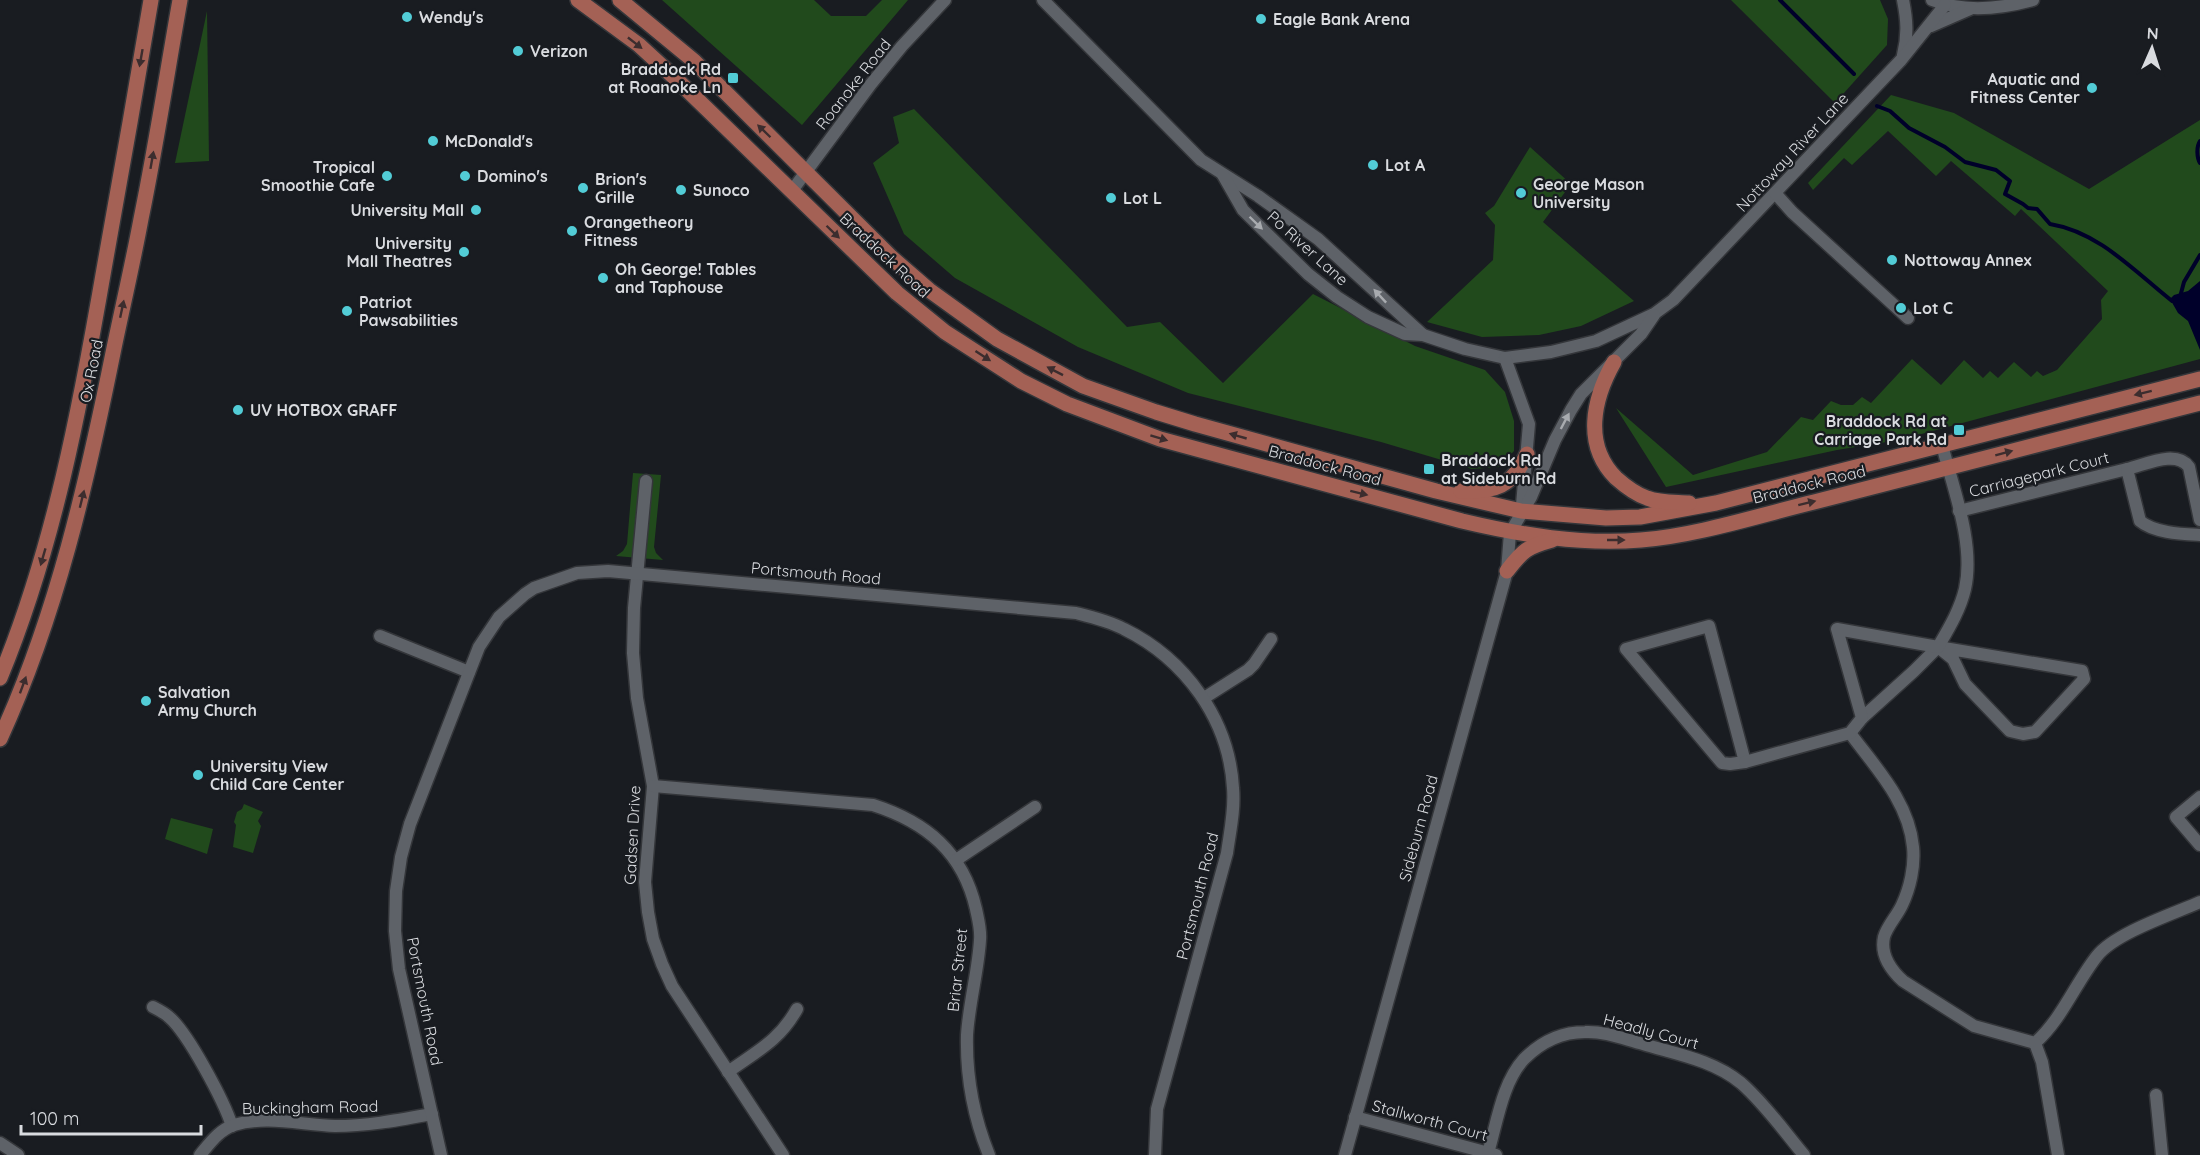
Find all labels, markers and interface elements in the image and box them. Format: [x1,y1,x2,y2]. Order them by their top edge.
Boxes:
place label: Wendy's [419,7,484,27]
place label: Eagle Bank Arena [1273,9,1410,29]
marker: Wendy's [400,10,414,24]
marker: Eagle Bank Arena [1254,12,1268,26]
north arrow [2122,18,2182,78]
text: N [2146,23,2159,43]
street label: Roanoke Road [811,34,895,134]
one-way arrow [628,36,643,48]
place label: Verizon [530,41,588,61]
marker: Verizon [511,44,525,58]
one-way arrow [136,48,145,67]
place label: Braddock Rd at Roanoke Ln [608,59,721,97]
place label: Aquatic and Fitness Center [1970,69,2080,107]
marker: Braddock Rd at Roanoke Ln [726,71,740,85]
marker: Aquatic and Fitness Center [2085,81,2099,95]
street label: Nottoway River Lane [1732,88,1852,216]
one-way arrow [757,124,771,138]
place label: McDonald's [445,131,533,151]
marker: McDonald's [426,134,440,148]
one-way arrow [148,150,157,169]
place label: Lot A [1385,155,1426,175]
place label: Tropical Smoothie Cafe [261,157,375,195]
marker: Lot A [1366,158,1380,172]
place label: Domino's [477,166,548,186]
marker: Tropical Smoothie Cafe [380,169,394,183]
marker: Domino's [458,169,472,183]
place label: Brion's Grille [595,169,647,207]
place label: George Mason University [1533,174,1644,212]
place label: Sunoco [693,180,750,200]
marker: Brion's Grille [576,181,590,195]
marker: Sunoco [674,183,688,197]
marker: George Mason University [1514,186,1528,200]
place label: Lot L [1123,188,1162,208]
marker: Lot L [1104,191,1118,205]
place label: University Mall [350,200,464,220]
marker: University Mall [469,203,483,217]
street label: Po River Lane [1263,206,1353,290]
street label: Braddock Road [836,208,934,302]
place label: Orangetheory Fitness [584,212,694,250]
one-way arrow [1249,215,1263,229]
marker: Orangetheory Fitness [565,224,579,238]
one-way arrow [826,225,841,239]
place label: University Mall Theatres [346,233,452,271]
marker: University Mall Theatres [457,245,471,259]
place label: Nottoway Annex [1904,250,2032,270]
marker: Nottoway Annex [1885,253,1899,267]
place label: Oh George! Tables and Taphouse [615,259,756,297]
marker: Oh George! Tables and Taphouse [596,271,610,285]
one-way arrow [1374,289,1387,304]
place label: Patriot Pawsabilities [359,292,458,330]
place label: Lot C [1913,298,1953,318]
one-way arrow [118,299,127,318]
marker: Lot C [1894,301,1908,315]
marker: Patriot Pawsabilities [340,304,354,318]
street label: Ox Road [75,338,107,404]
one-way arrow [975,351,991,362]
one-way arrow [1046,366,1063,376]
one-way arrow [2134,389,2152,399]
place label: UV HOTBOX GRAFF [250,400,397,420]
marker: UV HOTBOX GRAFF [231,403,245,417]
place label: Braddock Rd at Carriage Park Rd [1814,411,1947,449]
one-way arrow [1560,412,1570,429]
marker: Braddock Rd at Carriage Park Rd [1952,423,1966,437]
one-way arrow [1229,431,1247,440]
one-way arrow [1150,434,1168,443]
street label: Braddock Road [1266,440,1384,490]
street label: Carriagepark Court [1967,447,2111,501]
one-way arrow [1995,447,2013,457]
place label: Braddock Rd at Sideburn Rd [1441,450,1556,488]
street label: Braddock Road [1750,460,1868,508]
marker: Braddock Rd at Sideburn Rd [1422,462,1436,476]
one-way arrow [1350,489,1368,499]
one-way arrow [77,490,87,509]
one-way arrow [1798,498,1816,508]
one-way arrow [1607,535,1626,545]
one-way arrow [37,547,47,566]
street label: Portsmouth Road [750,557,882,589]
one-way arrow [19,676,28,694]
place label: Salvation Army Church [158,682,257,720]
marker: Salvation Army Church [139,694,153,708]
place label: University View Child Care Center [210,756,344,794]
marker: University View Child Care Center [191,768,205,782]
street label: Sideburn Road [1394,773,1442,883]
street label: Gadsen Drive [619,785,645,885]
street label: Portsmouth Road [1172,830,1222,962]
street label: Briar Street [943,927,971,1013]
street label: Portsmouth Road [403,935,447,1067]
street label: Headly Court [1601,1009,1701,1053]
street label: Stallworth Court [1370,1095,1490,1145]
street label: Buckingham Road [242,1096,378,1118]
scale bar [21,1098,201,1136]
text: 100 m [30,1107,79,1130]

